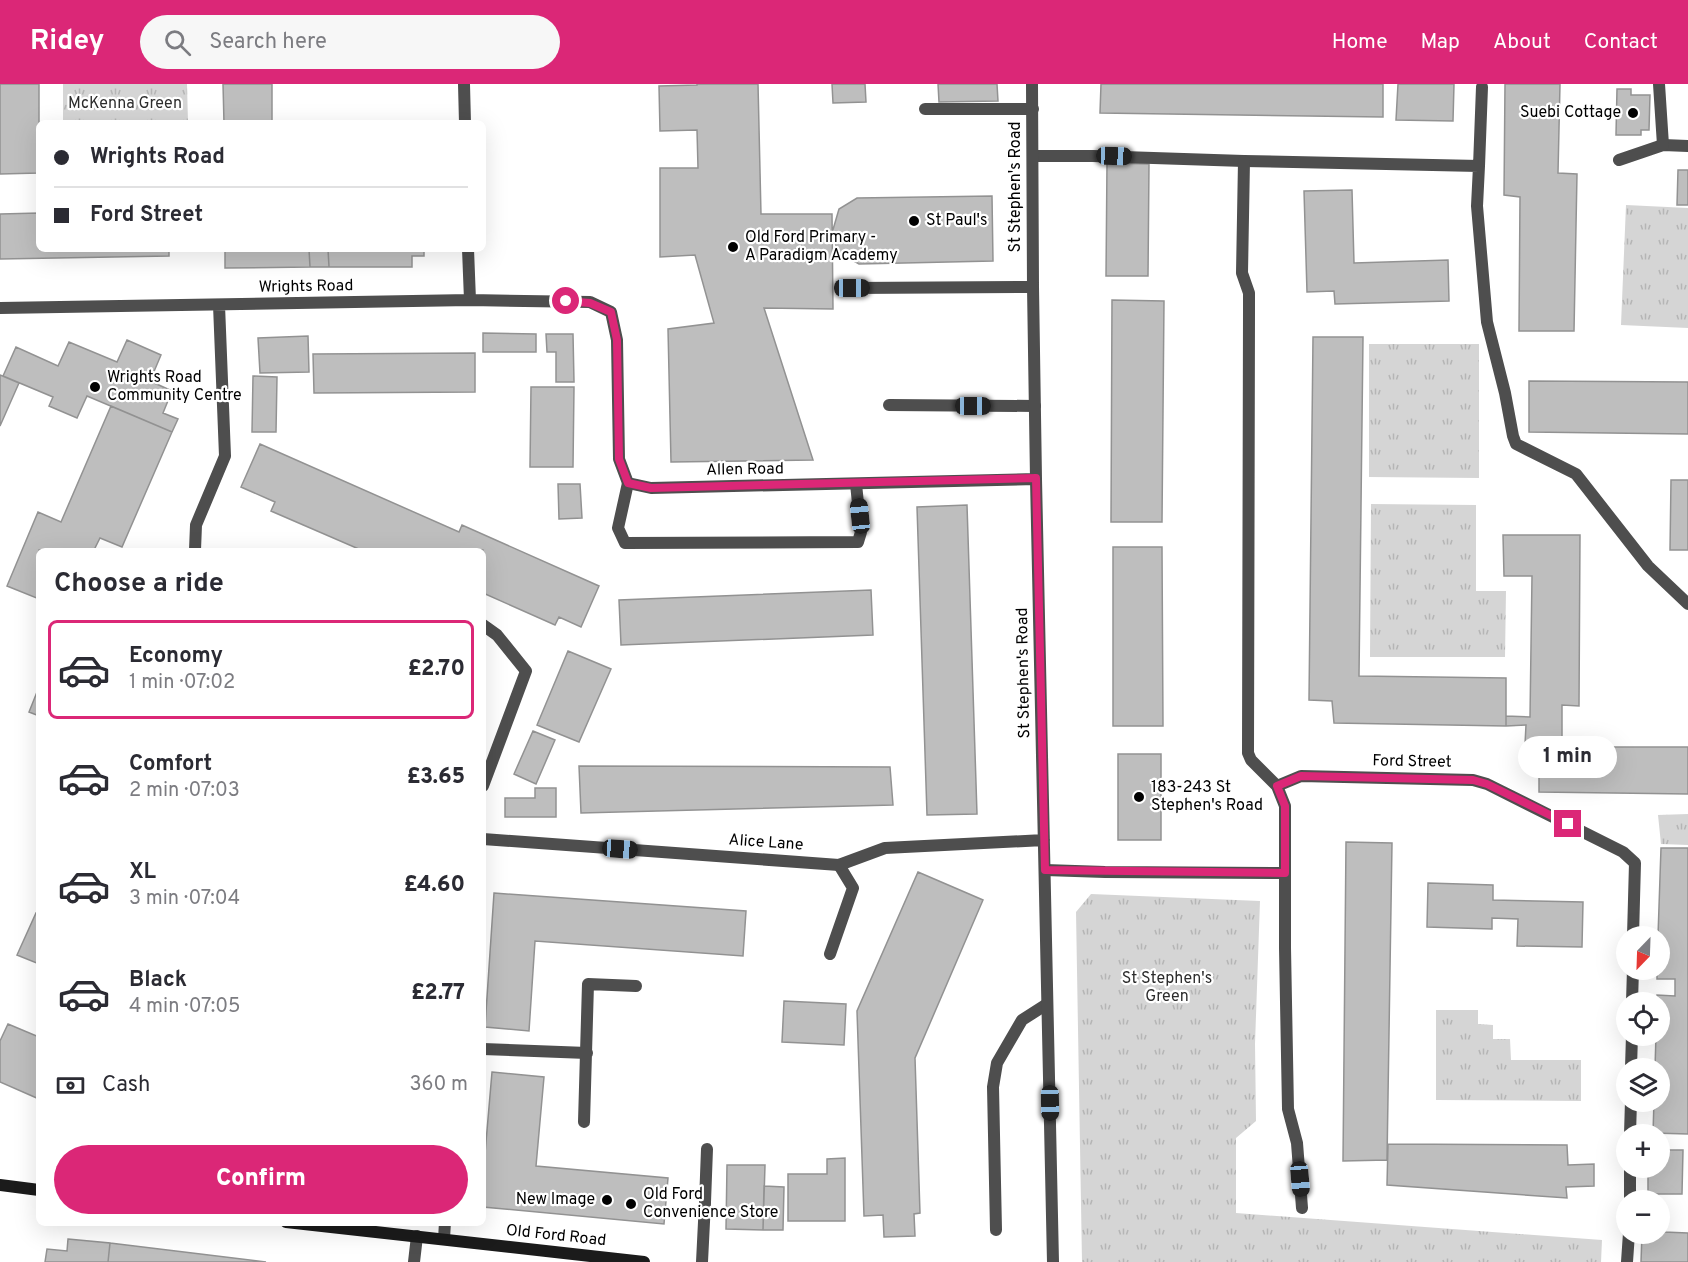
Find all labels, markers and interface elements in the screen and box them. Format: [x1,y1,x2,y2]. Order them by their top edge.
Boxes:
search box [140,15,560,69]
text: Ridey [30,24,104,60]
icon: search [161,26,194,59]
text: Search here [209,29,327,56]
text: Home [1332,29,1388,56]
text: Map [1421,29,1460,56]
text: About [1493,29,1551,56]
text: Contact [1584,29,1658,56]
park label: McKenna Green [68,94,182,114]
place label: Suebi Cottage [1520,103,1621,123]
marker: Suebi Cottage [1626,106,1640,120]
street label: St Stephen's Road [1006,121,1026,253]
text: Wrights Road [90,144,225,171]
car [1096,146,1132,166]
text: Ford Street [90,202,203,229]
place label: St Paul's [926,211,988,231]
marker: St Paul's [907,214,921,228]
place label: Old Ford Primary - A Paradigm Academy [745,228,898,266]
marker: Old Ford Primary - A Paradigm Academy [726,240,740,254]
street label: Wrights Road [258,276,354,298]
car [834,279,870,297]
route start [552,287,579,314]
place label: Wrights Road Community Centre [107,368,242,406]
marker: Wrights Road Community Centre [88,380,102,394]
car [955,397,991,415]
street label: Allen Road [706,459,784,481]
car [849,497,871,535]
text: Choose a ride [54,567,224,601]
street label: St Stephen's Road [1013,607,1035,739]
icon: car [57,643,111,697]
text: Economy [129,643,223,670]
text: £2.70 [408,656,465,683]
text: 1 min · 07:02 [129,670,235,696]
callout: 1 min [1518,737,1618,779]
text: 1 min [1543,744,1592,770]
icon: car [57,751,111,805]
text: Comfort [129,751,212,778]
street label: Ford Street [1372,751,1452,773]
text: £3.65 [407,764,465,791]
text: 2 min · 07:03 [129,778,240,804]
place label: 183-243 St Stephen's Road [1151,778,1263,816]
marker: 183-243 St Stephen's Road [1132,790,1146,804]
route end [1554,810,1581,837]
street label: Alice Lane [728,830,804,856]
car [601,839,639,859]
icon: car [57,859,111,913]
text: XL [129,859,156,886]
text: £4.60 [404,872,465,899]
text: 3 min · 07:04 [129,886,240,912]
north arrow [1616,926,1670,980]
map controls [1616,926,1670,1244]
icon: car [57,967,111,1021]
text: Black [129,967,187,994]
park label: St Stephen's Green [1122,969,1212,1007]
text: £2.77 [411,980,465,1007]
button: locate [1616,992,1670,1046]
text: 4 min · 07:05 [129,994,240,1020]
button: layers [1616,1058,1670,1112]
icon: cash [54,1069,87,1102]
text: Cash [102,1072,151,1099]
text: 360 m [410,1072,468,1098]
car [1041,1085,1059,1121]
button: + [1616,1124,1670,1178]
button: Confirm [54,1145,468,1214]
car [1289,1160,1311,1198]
place label: Old Ford Convenience Store [643,1185,778,1223]
place label: New Image [516,1190,595,1210]
button: − [1616,1190,1670,1244]
marker: New Image [600,1193,614,1207]
marker: Old Ford Convenience Store [624,1197,638,1211]
street label: Old Ford Road [505,1221,607,1251]

